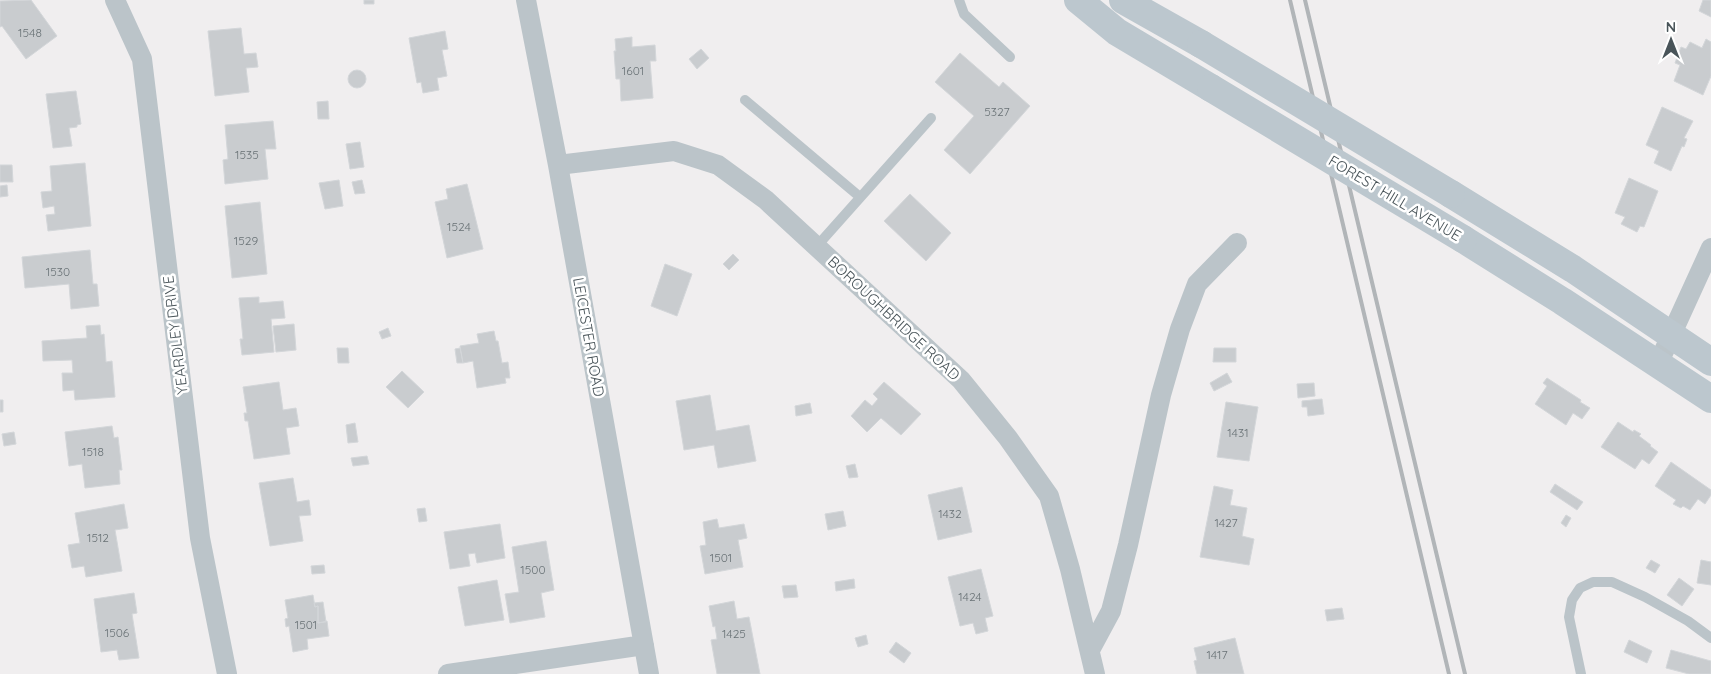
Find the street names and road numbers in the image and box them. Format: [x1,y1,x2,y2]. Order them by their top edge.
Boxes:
street label: FOREST HILL AVENUE [1325,151,1465,245]
street label: BOROUGHBRIDGE ROAD [824,252,964,384]
street label: YEARDLEY DRIVE [158,275,192,395]
street label: LEICESTER ROAD [569,276,609,398]

